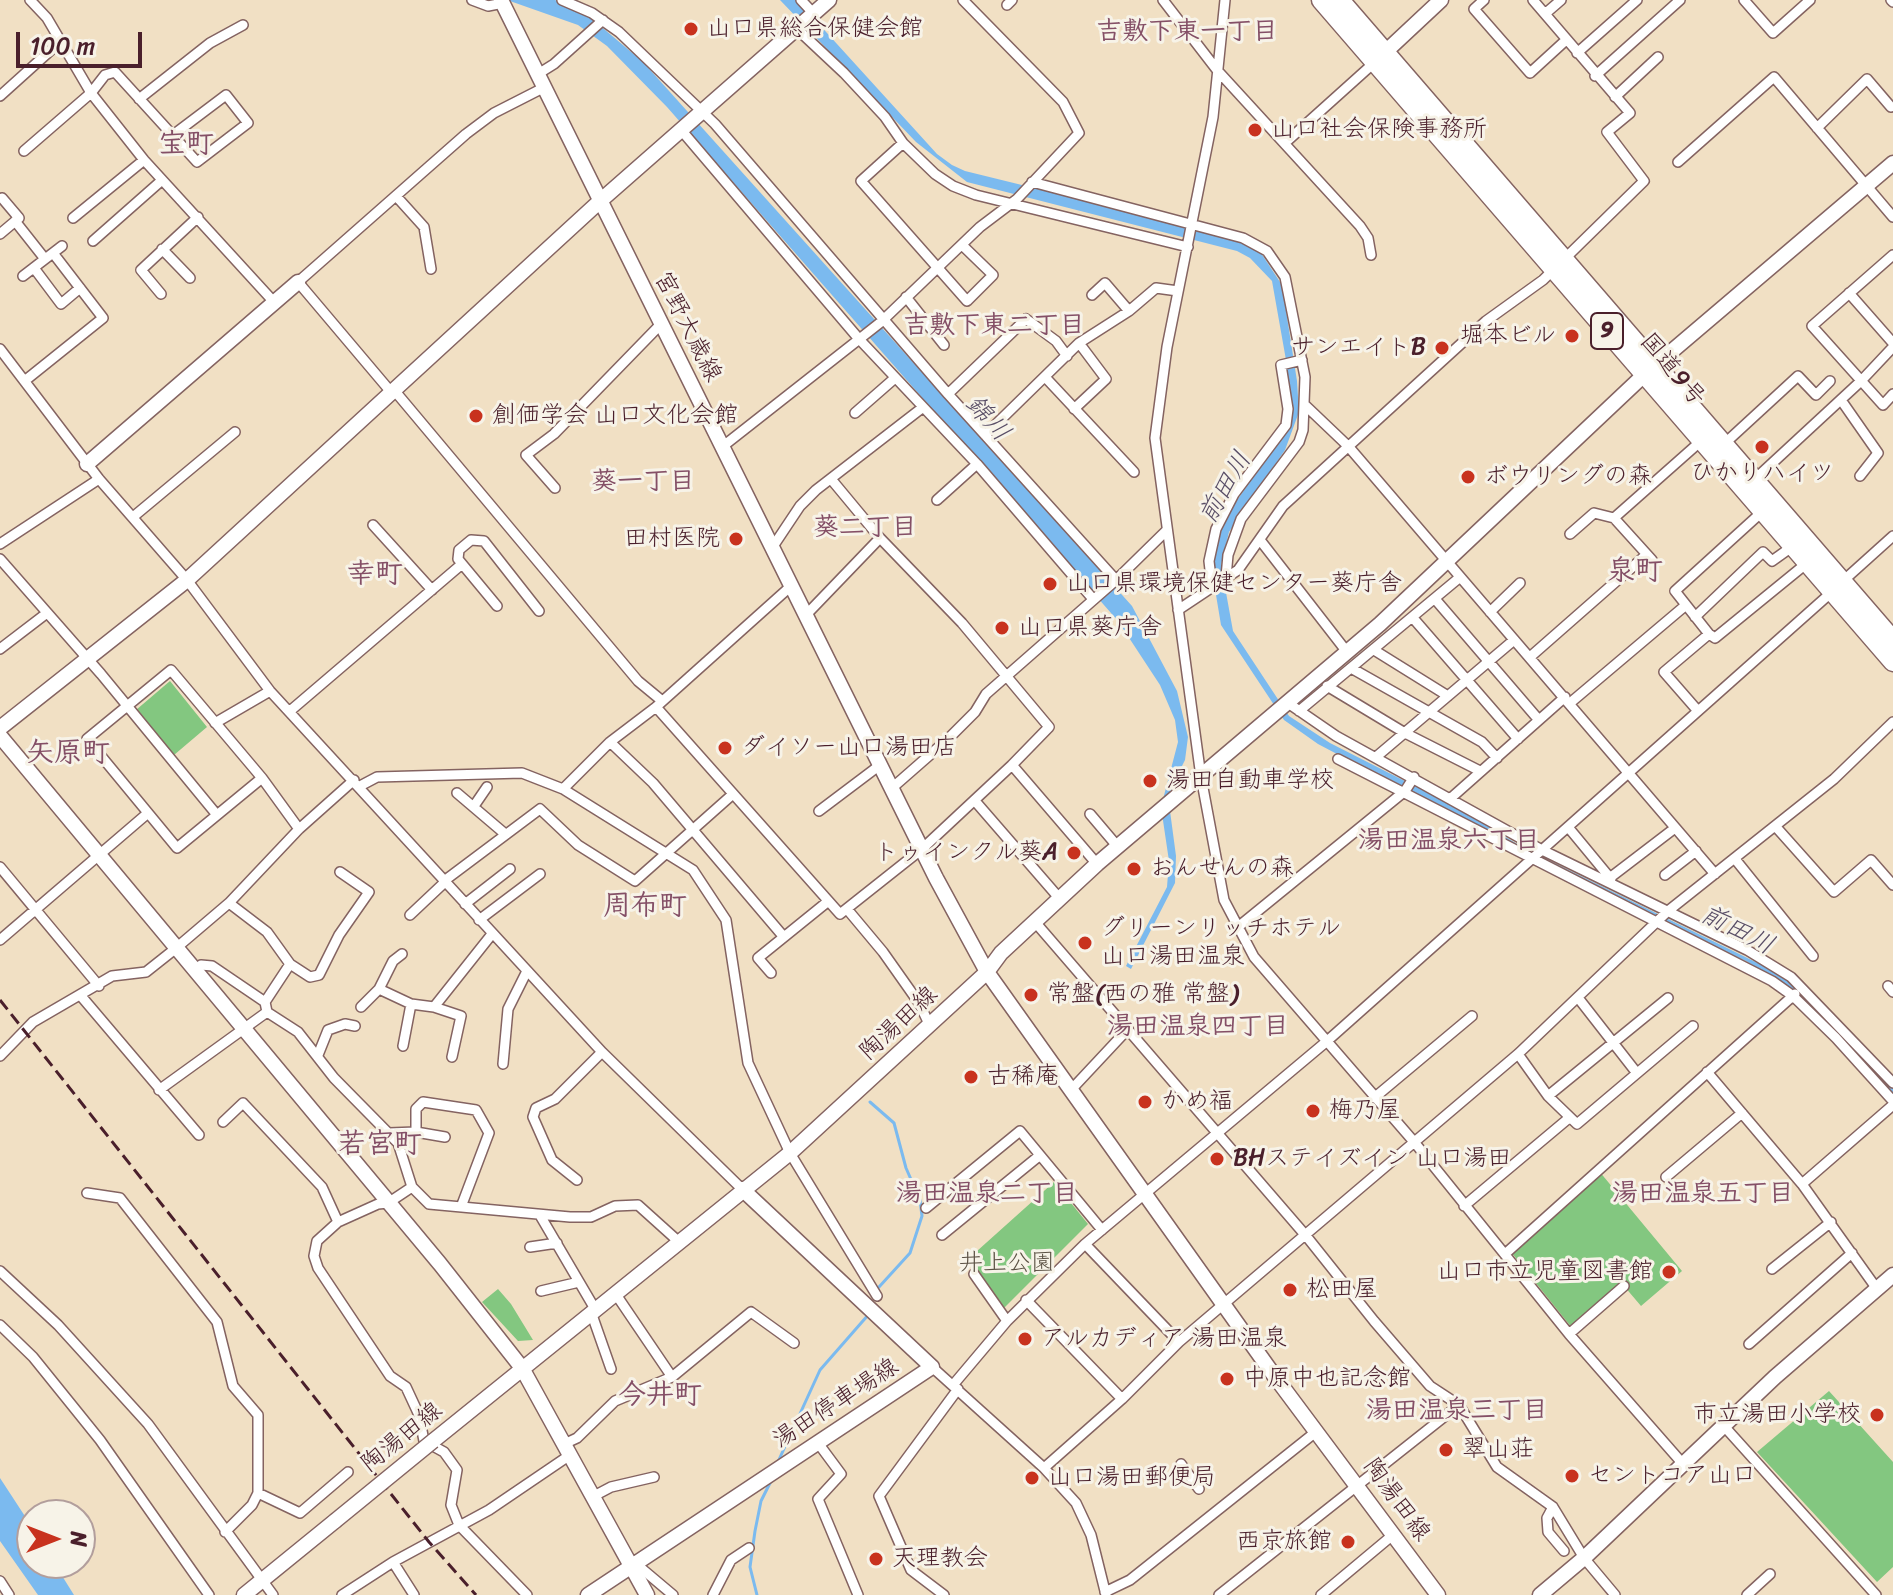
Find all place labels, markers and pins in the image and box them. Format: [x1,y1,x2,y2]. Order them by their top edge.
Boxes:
place label: 山口県総合保健会館 [707,15,923,43]
marker: 山口県総合保健会館 [682,20,700,38]
place label: 山口社会保険事務所 [1271,116,1487,144]
marker: 山口社会保険事務所 [1246,121,1264,139]
place label: 堀本ビル [1460,322,1556,350]
marker: 堀本ビル [1563,327,1581,345]
place label: サンエイトB [1291,334,1426,362]
marker: サンエイトB [1433,339,1451,357]
place label: 創価学会 山口文化会館 [492,402,738,430]
marker: 創価学会 山口文化会館 [467,407,485,425]
marker: ひかりハイツ [1753,438,1771,456]
place label: ひかりハイツ [1690,460,1834,488]
place label: ボウリングの森 [1484,463,1652,491]
marker: ボウリングの森 [1459,468,1477,486]
place label: 田村医院 [624,525,720,553]
marker: 田村医院 [727,530,745,548]
place label: 山口県環境保健センター葵庁舎 [1066,570,1402,598]
marker: 山口県環境保健センター葵庁舎 [1041,575,1059,593]
place label: 山口県葵庁舎 [1018,614,1162,642]
marker: 山口県葵庁舎 [993,619,1011,637]
place label: ダイソー山口湯田店 [741,734,957,762]
marker: ダイソー山口湯田店 [716,739,734,757]
place label: 湯田自動車学校 [1166,767,1334,795]
marker: 湯田自動車学校 [1141,772,1159,790]
place label: トゥインクル葵A [874,839,1058,867]
marker: トゥインクル葵A [1065,844,1083,862]
place label: おんせんの森 [1150,855,1294,883]
marker: おんせんの森 [1125,860,1143,878]
place label: グリーンリッチホテル 山口湯田温泉 [1101,915,1341,971]
marker: グリーンリッチホテル 山口湯田温泉 [1076,934,1094,952]
place label: 常盤(西の雅 常盤) [1047,981,1238,1009]
marker: 常盤(西の雅 常盤) [1022,986,1040,1004]
place label: 古稀庵 [987,1063,1059,1091]
marker: 古稀庵 [962,1068,980,1086]
place label: かめ福 [1161,1088,1233,1116]
marker: かめ福 [1136,1093,1154,1111]
place label: 梅乃屋 [1329,1097,1401,1125]
marker: 梅乃屋 [1304,1102,1322,1120]
place label: BHステイズイン 山口湯田 [1233,1145,1511,1173]
marker: BHステイズイン 山口湯田 [1208,1150,1226,1168]
place label: 山口市立児童図書館 [1437,1258,1653,1286]
marker: 山口市立児童図書館 [1660,1263,1678,1281]
place label: 松田屋 [1306,1276,1378,1304]
marker: 松田屋 [1281,1281,1299,1299]
place label: アルカディア 湯田温泉 [1041,1325,1287,1353]
marker: アルカディア 湯田温泉 [1016,1330,1034,1348]
place label: 中原中也記念館 [1243,1365,1411,1393]
marker: 中原中也記念館 [1218,1370,1236,1388]
place label: 市立湯田小学校 [1693,1401,1861,1429]
marker: 市立湯田小学校 [1868,1406,1886,1424]
place label: 翠山荘 [1462,1436,1534,1464]
marker: 翠山荘 [1437,1441,1455,1459]
place label: セントコア山口 [1588,1462,1756,1490]
place label: 山口湯田郵便局 [1048,1464,1216,1492]
marker: セントコア山口 [1563,1467,1581,1485]
marker: 山口湯田郵便局 [1023,1469,1041,1487]
place label: 西京旅館 [1236,1528,1332,1556]
marker: 西京旅館 [1339,1533,1357,1551]
place label: 天理教会 [892,1545,988,1573]
marker: 天理教会 [867,1550,885,1568]

